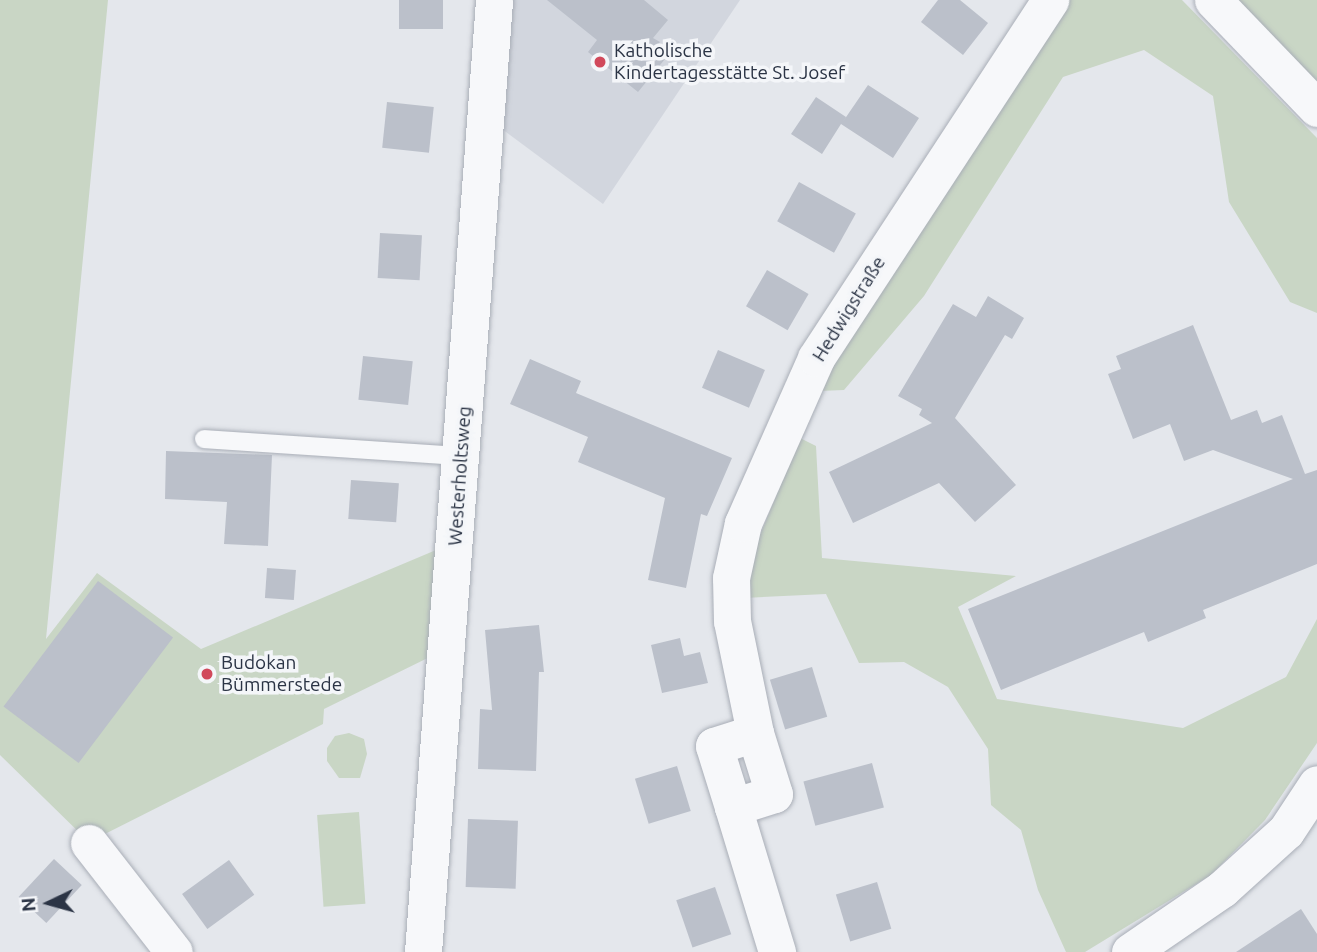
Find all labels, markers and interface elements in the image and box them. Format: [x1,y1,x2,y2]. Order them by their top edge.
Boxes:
place label: Katholische Kindertagesstätte St. Josef [614,40,845,84]
marker: Katholische Kindertagesstätte St. Josef [592,54,608,70]
street label: Hedwigstraße [808,252,890,366]
street label: Westerholtsweg [444,405,476,547]
place label: Budokan Bümmerstede [221,652,342,696]
marker: Budokan Bümmerstede [199,666,215,682]
north arrow [14,868,84,938]
text: N [17,897,40,913]

